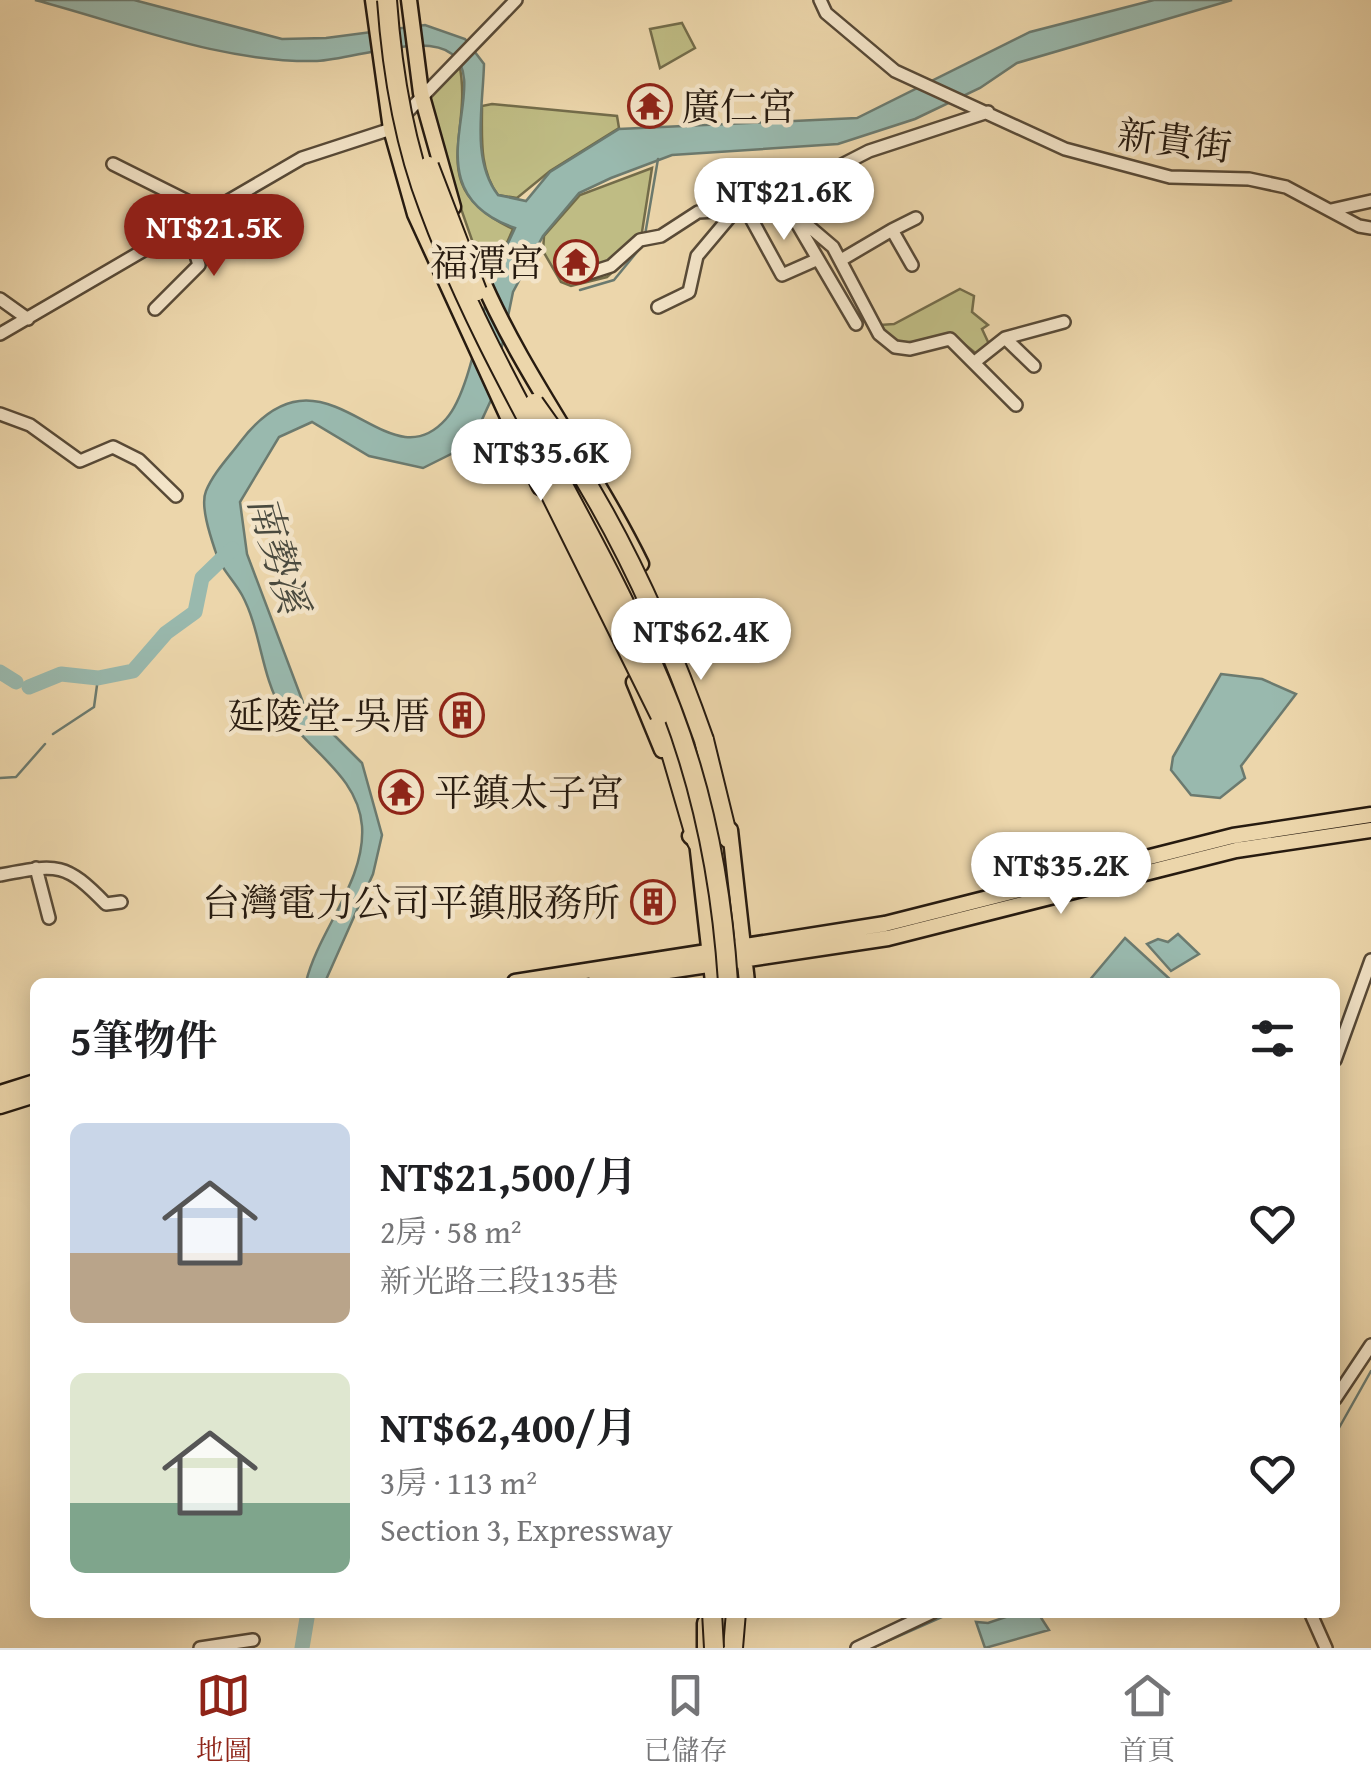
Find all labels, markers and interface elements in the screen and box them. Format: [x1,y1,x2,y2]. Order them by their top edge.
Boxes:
place label: 廣仁宮 [682,78,796,134]
temple icon: 廣仁宮 [627,83,673,129]
street label: 新貴街 [1115,105,1235,175]
pin: NT$21.6K [681,158,887,243]
text: NT$21.6K [716,167,852,214]
pin: NT$21.5K [111,194,317,279]
text: NT$21.5K [146,203,282,250]
place label: 福潭宮 [430,234,544,290]
temple icon: 福潭宮 [553,239,599,285]
pin: NT$35.6K [438,419,644,504]
text: NT$35.6K [473,428,609,475]
water label: 南勢溪 [234,488,325,624]
pin: NT$62.4K [598,598,804,683]
text: NT$62.4K [633,607,769,654]
place label: 延陵堂-吳厝 [227,687,430,743]
building icon: 延陵堂-吳厝 [439,692,485,738]
place label: 平鎮太子宮 [434,764,624,820]
temple icon: 平鎮太子宮 [378,769,424,815]
pin: NT$35.2K [958,832,1164,917]
text: NT$35.2K [993,841,1129,888]
place label: 台灣電力公司平鎮服務所 [202,874,620,930]
building icon: 台灣電力公司平鎮服務所 [630,879,676,925]
text: 5筆物件 [70,1009,218,1070]
icon: filters [1245,1011,1300,1066]
text: NT$21,500/月 [380,1145,637,1206]
icon: home [150,1163,270,1283]
icon: heart [1245,1196,1300,1251]
text: 2房 · 58 m² [380,1208,522,1255]
text: 新光路三段135巷 [380,1257,618,1304]
text: NT$62,400/月 [380,1396,637,1457]
icon: home [150,1413,270,1533]
icon: heart [1245,1446,1300,1501]
text: 3房 · 113 m² [380,1459,537,1506]
text: Section 3, Expressway [380,1506,673,1553]
tab: 地圖 [196,1668,252,1770]
tab: 已儲存 [643,1668,727,1770]
tab: 首頁 [1119,1668,1175,1770]

